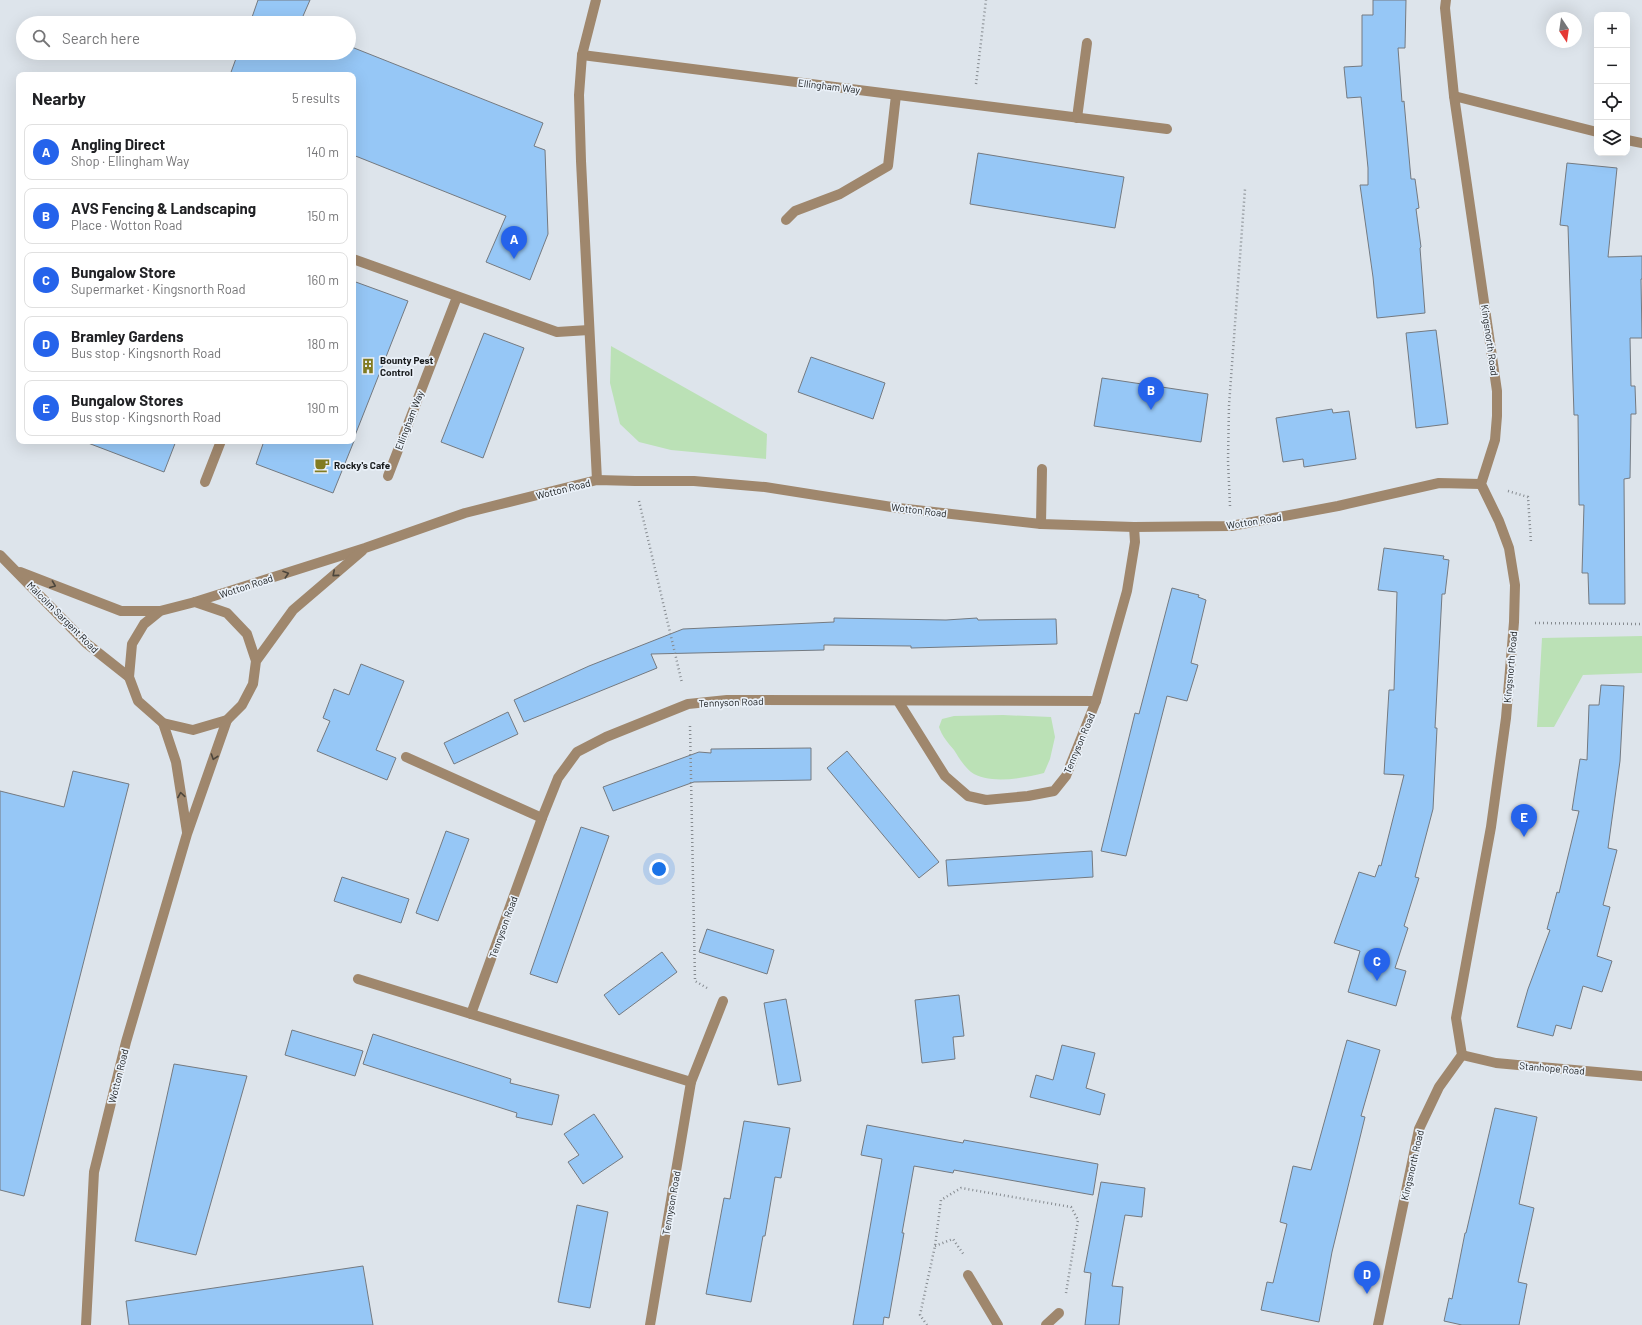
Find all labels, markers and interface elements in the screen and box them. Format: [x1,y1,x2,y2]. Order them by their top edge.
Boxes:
north arrow [1546,12,1582,48]
map controls [1594,12,1630,156]
button: + [1594,12,1630,48]
search box [16,16,356,60]
icon: search [30,27,52,49]
text: Search here [62,29,140,47]
button: − [1594,48,1630,84]
street label: Ellingham Way [797,76,861,96]
button: locate [1594,84,1630,120]
text: Nearby [32,88,86,108]
text: 5 results [292,90,340,106]
button: layers [1594,120,1630,156]
text: Angling Direct [71,135,165,153]
text: A [42,144,50,160]
text: 140 m [307,144,339,160]
text: Shop · Ellingham Way [71,153,189,169]
text: AVS Fencing & Landscaping [71,199,256,217]
text: B [42,208,50,224]
text: 150 m [307,208,339,224]
text: Place · Wotton Road [71,217,182,233]
pin: A [501,226,527,259]
text: Bungalow Store [71,263,176,281]
text: C [42,272,50,288]
text: 160 m [307,272,339,288]
text: Supermarket · Kingsnorth Road [71,281,246,297]
street label: Kingsnorth Road [1479,304,1501,376]
text: Bramley Gardens [71,327,183,345]
text: D [42,336,50,352]
text: 180 m [307,336,339,352]
text: Bus stop · Kingsnorth Road [71,345,221,361]
place label: Bounty Pest Control [380,354,434,378]
building icon: Bounty Pest Control [359,357,377,375]
pin: B [1138,377,1164,410]
street label: Ellingham Way [392,388,426,451]
text: Bungalow Stores [71,391,183,409]
text: E [42,400,50,416]
text: 190 m [307,400,339,416]
text: Bus stop · Kingsnorth Road [71,409,221,425]
cafe icon: Rocky's Cafe [313,456,331,474]
place label: Rocky's Cafe [334,459,391,471]
street label: Wotton Road [534,476,592,502]
street label: Wotton Road [891,501,947,519]
street label: Wotton Road [1226,511,1282,531]
one-way arrow [333,569,340,576]
one-way arrow [282,570,289,578]
street label: Wotton Road [218,572,274,600]
street label: Malcolm Sargent Road [25,579,101,655]
one-way arrow [49,580,56,588]
street label: Kingsnorth Road [1501,631,1519,703]
street label: Tennyson Road [698,695,764,709]
street label: Tennyson Road [1061,711,1097,775]
one-way arrow [210,753,219,760]
one-way arrow [177,792,186,798]
pin: E [1511,804,1537,837]
your location [649,859,669,879]
street label: Tennyson Road [486,894,520,960]
pin: C [1364,948,1390,981]
street label: Wotton Road [105,1047,131,1105]
street label: Stanhope Road [1519,1059,1585,1077]
street label: Kingsnorth Road [1398,1129,1426,1201]
street label: Tennyson Road [659,1170,683,1236]
pin: D [1354,1261,1380,1294]

